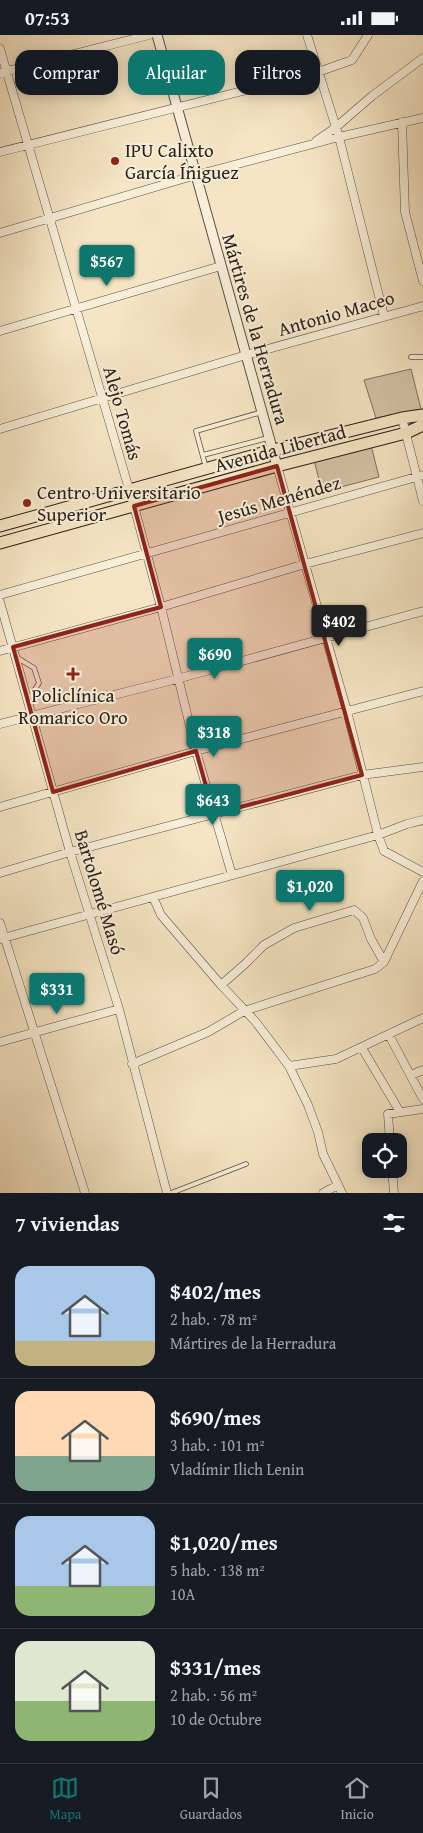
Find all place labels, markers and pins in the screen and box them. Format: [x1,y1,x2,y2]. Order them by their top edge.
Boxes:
place label: IPU Calixto García Íñiguez [125,136,238,186]
marker: IPU Calixto García Íñiguez [109,155,121,167]
pin: $567 [77,245,137,287]
place label: Centro Universitario Superior [37,478,201,528]
marker: Centro Universitario Superior [21,497,33,509]
pin: $402 [309,605,369,647]
pin: $690 [185,637,245,680]
marker: Policlínica Romarico Oro [66,667,80,681]
place label: Policlínica Romarico Oro [18,681,128,731]
pin: $318 [184,715,244,758]
pin: $643 [183,783,243,826]
pin: $1,020 [269,869,351,912]
pin: $331 [27,973,87,1015]

